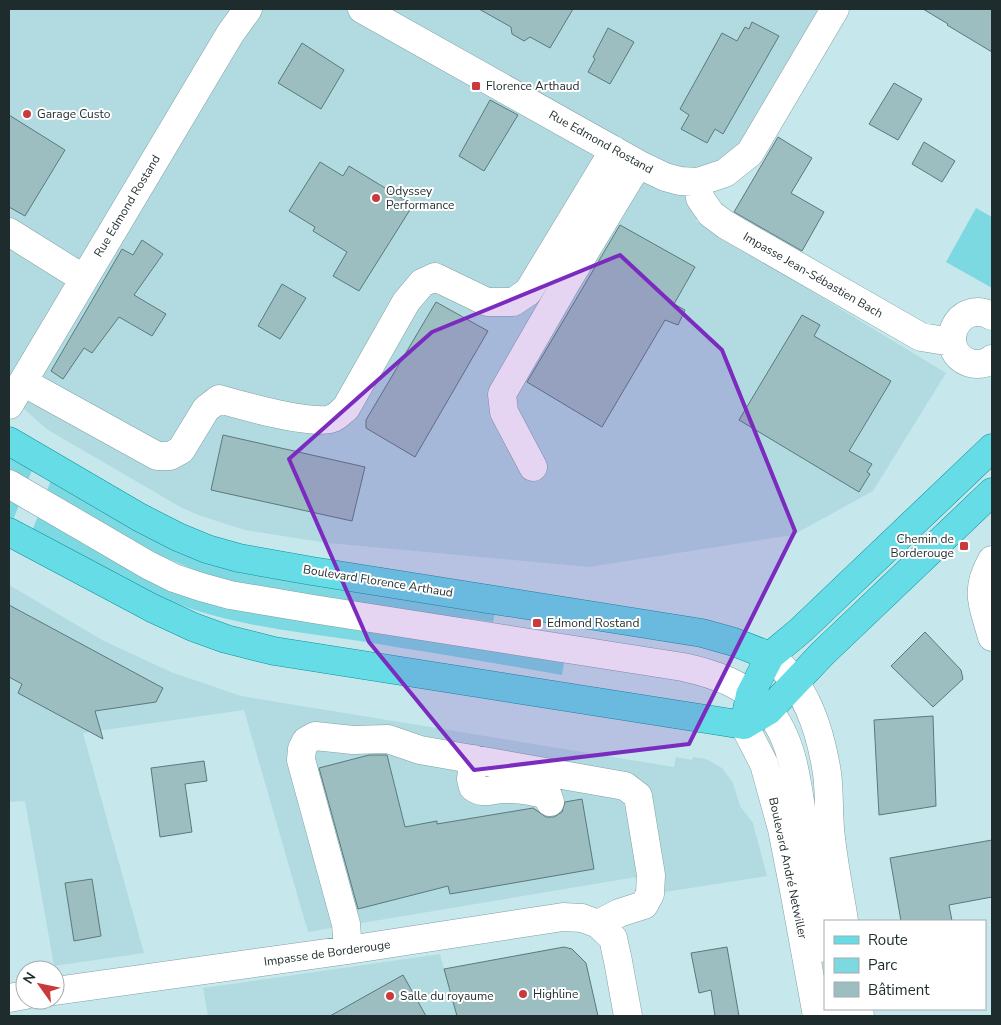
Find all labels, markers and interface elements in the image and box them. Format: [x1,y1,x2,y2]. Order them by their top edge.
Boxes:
place label: Florence Arthaud [486,78,580,94]
marker: Florence Arthaud [470,80,482,92]
place label: Garage Custo [37,106,111,122]
street label: Rue Edmond Rostand [546,107,656,177]
marker: Garage Custo [21,108,33,120]
street label: Rue Edmond Rostand [90,152,164,260]
place label: Odyssey Performance [386,183,454,213]
marker: Odyssey Performance [370,192,382,204]
street label: Impasse Jean-Sébastien Bach [740,228,886,322]
place label: Chemin de Borderouge [891,531,954,561]
marker: Chemin de Borderouge [958,540,970,552]
street label: Boulevard Florence Arthaud [302,561,454,601]
place label: Edmond Rostand [547,615,639,631]
marker: Edmond Rostand [531,617,543,629]
street label: Boulevard André Netwiller [765,796,811,941]
legend [824,920,986,1010]
text: Route [868,930,908,950]
street label: Impasse de Borderouge [263,936,391,970]
text: Parc [868,955,897,975]
north arrow [15,960,65,1010]
text: N [19,969,40,988]
text: Bâtiment [868,980,930,1000]
place label: Highline [533,986,578,1002]
place label: Salle du royaume [400,988,494,1004]
marker: Highline [517,988,529,1000]
marker: Salle du royaume [384,990,396,1002]

